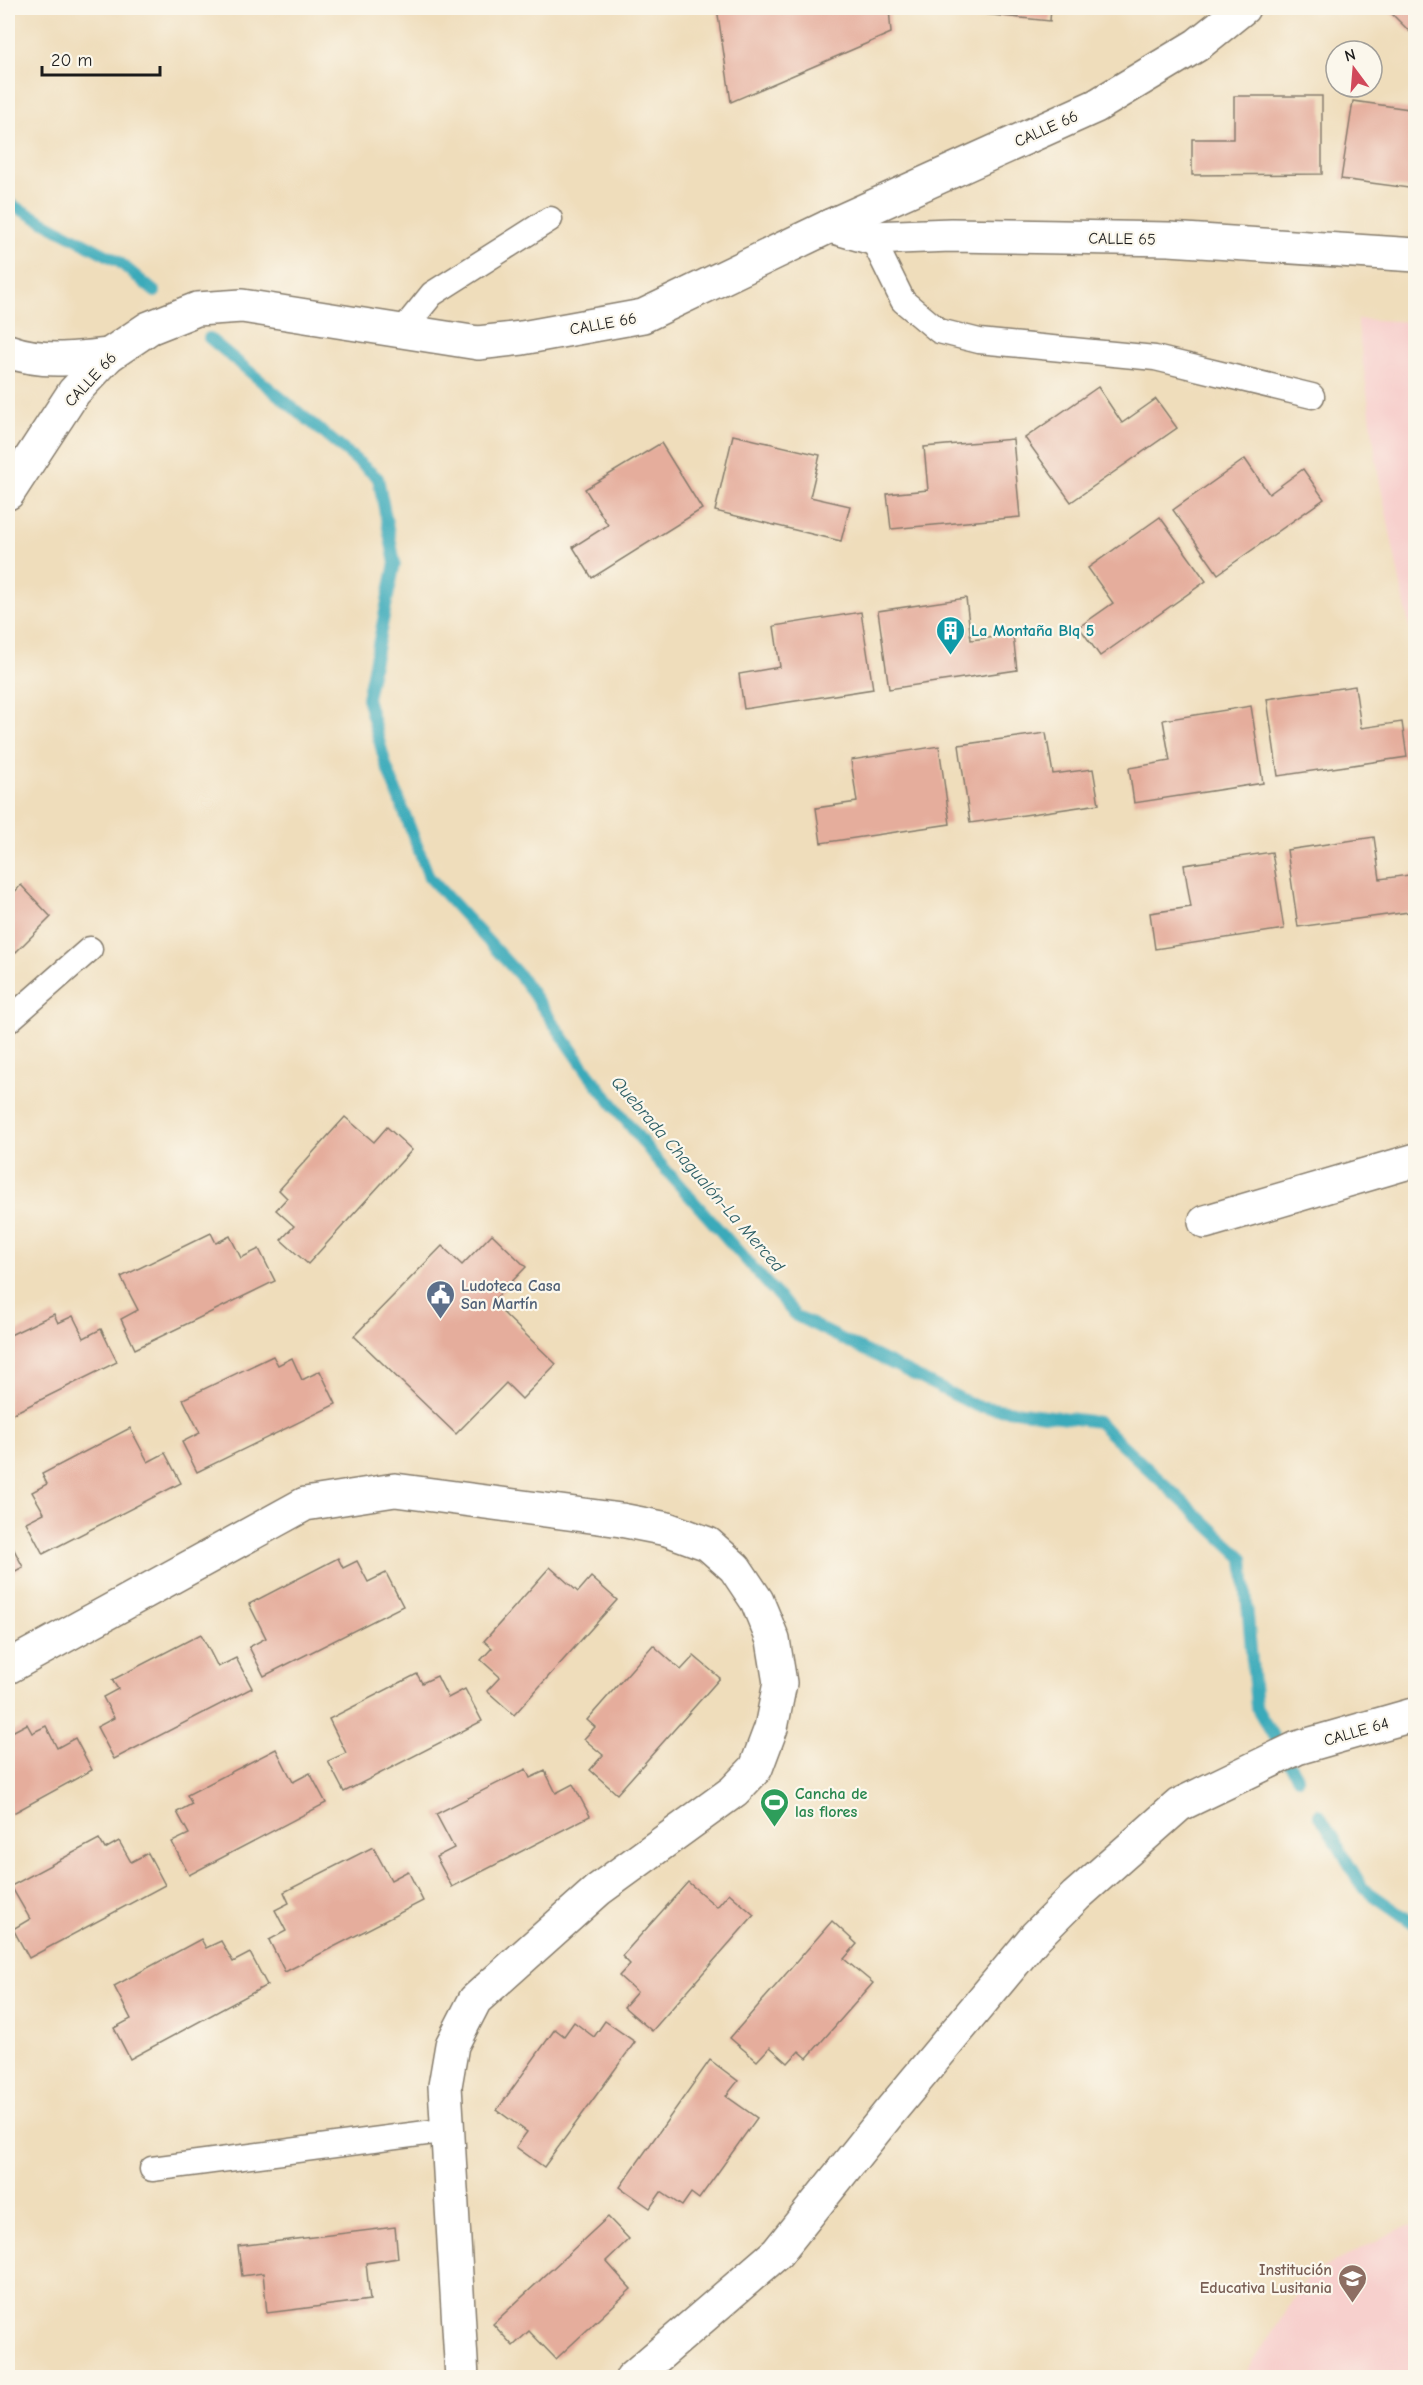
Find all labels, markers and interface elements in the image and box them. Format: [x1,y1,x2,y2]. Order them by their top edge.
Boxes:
scale bar [42,39,160,77]
north arrow [1324,39,1384,99]
text: N [1343,45,1358,66]
text: 20 m [51,50,92,71]
street label: CALLE 66 [1012,107,1081,151]
street label: CALLE 65 [1088,229,1156,249]
street label: CALLE 66 [568,309,638,339]
street label: CALLE 66 [61,349,120,410]
building icon: La Montaña Blq 5 [934,614,966,656]
place label: La Montaña Blq 5 [971,622,1094,640]
water label: Quebrada Chagualón-La Merced [607,1072,789,1277]
place label: Ludoteca Casa San Martín [461,1277,561,1313]
public building icon: Ludoteca Casa San Martín [424,1278,456,1320]
street label: CALLE 64 [1322,1714,1391,1750]
place label: Cancha de las flores [795,1785,868,1821]
sports icon: Cancha de las flores [758,1786,790,1828]
place label: Institución Educativa Lusitania [1200,2261,1332,2297]
school or university icon: Institución Educativa Lusitania [1337,2262,1369,2304]

